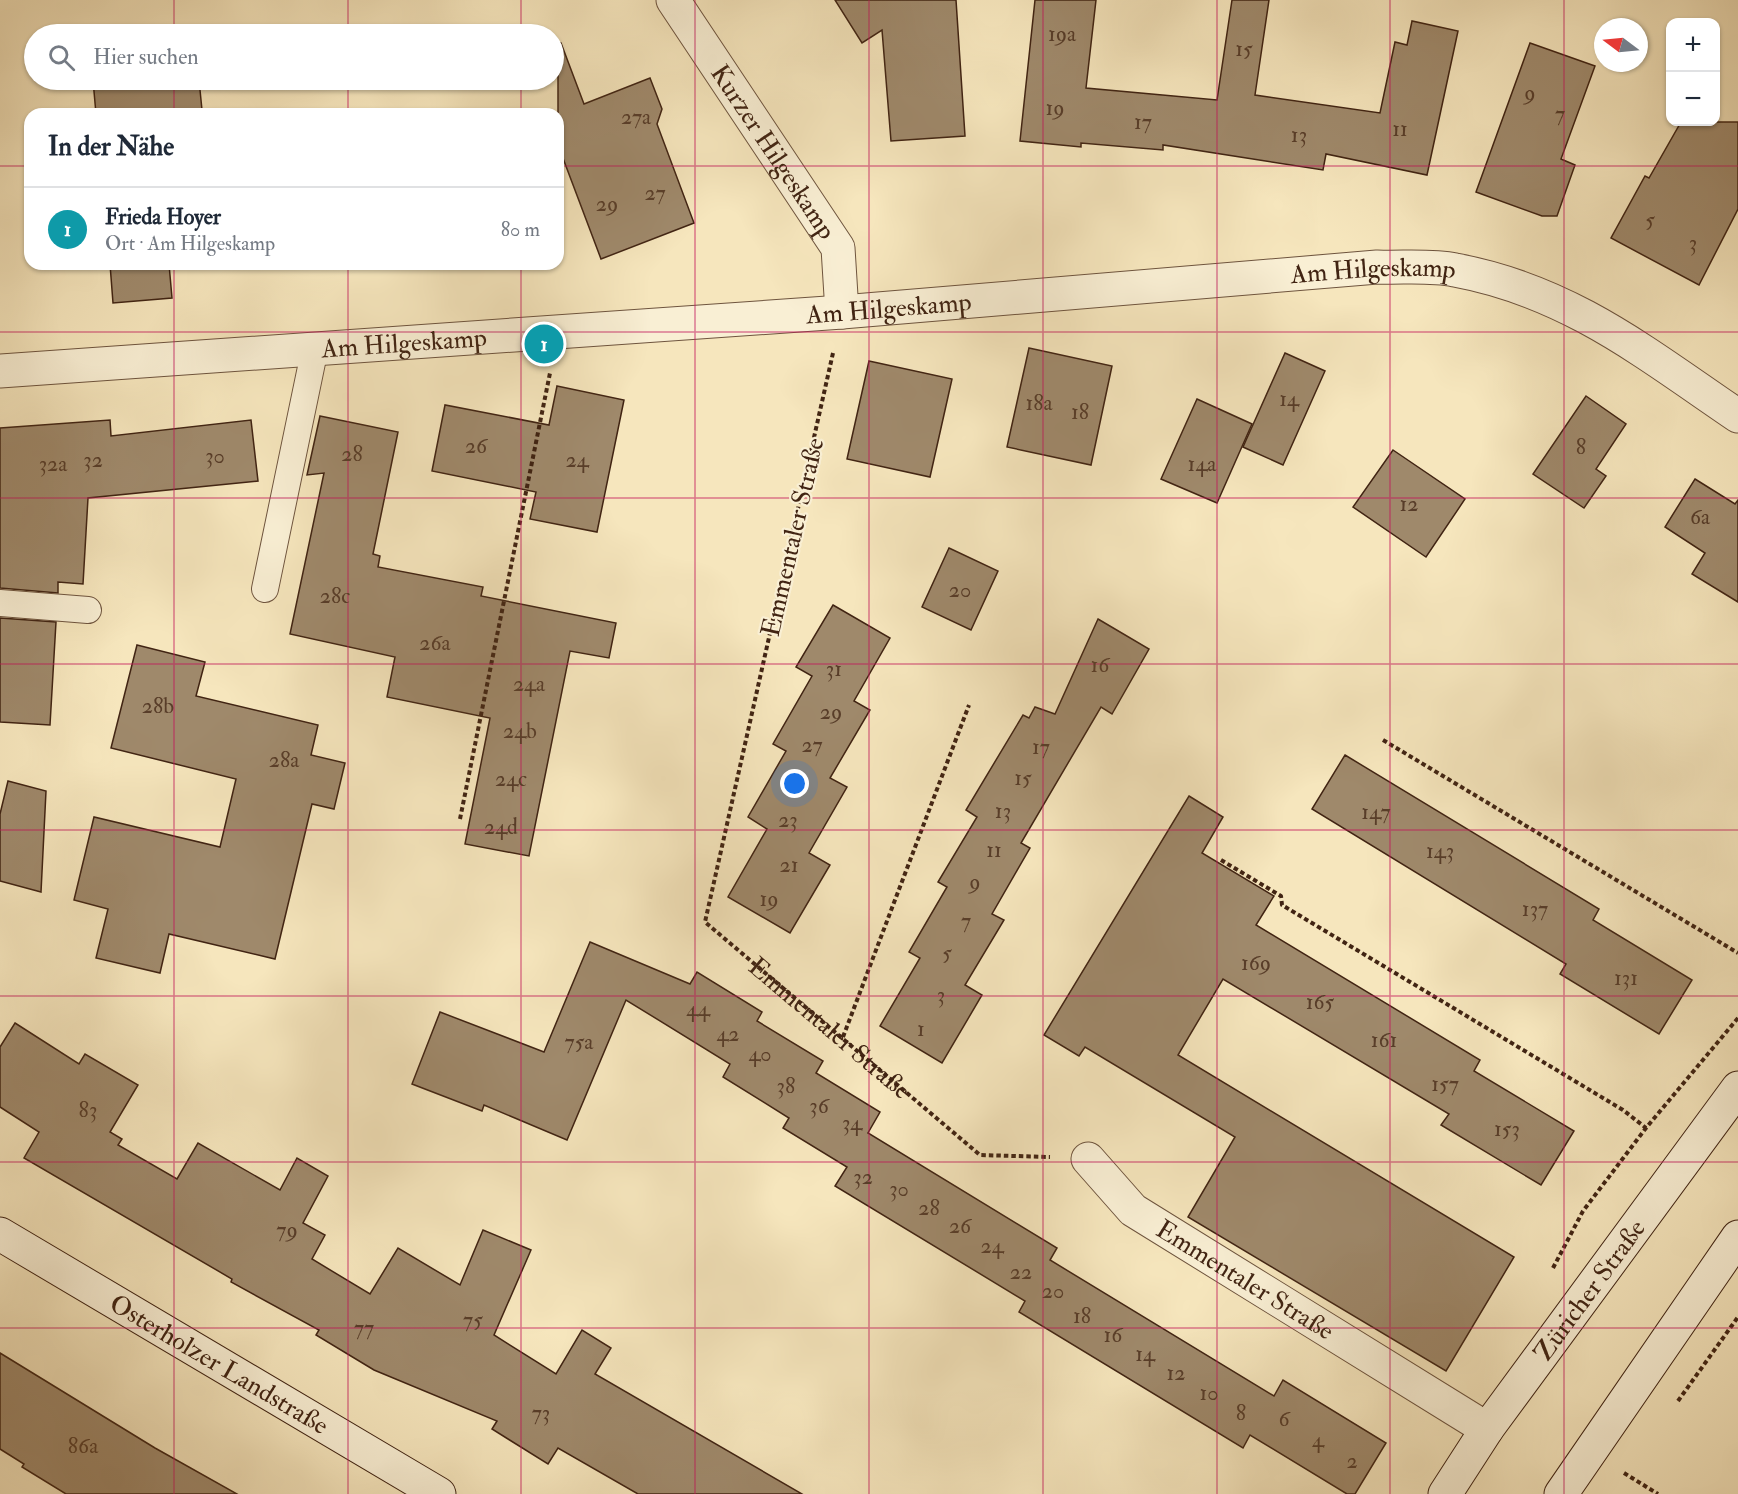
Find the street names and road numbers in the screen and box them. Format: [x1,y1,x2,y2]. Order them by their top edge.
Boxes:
street label: Kurzer Hilgeskamp [703,59,843,246]
street label: Am Hilgeskamp [1288,252,1458,291]
street label: Am Hilgeskamp [804,286,973,332]
street label: Am Hilgeskamp [319,322,488,366]
street label: Emmentaler Straße [755,435,831,640]
street label: Emmentaler Straße [741,951,917,1107]
street label: Emmentaler Straße [1150,1213,1340,1347]
street label: Züricher Straße [1527,1213,1653,1368]
street label: Osterholzer Landstraße [104,1288,334,1442]

